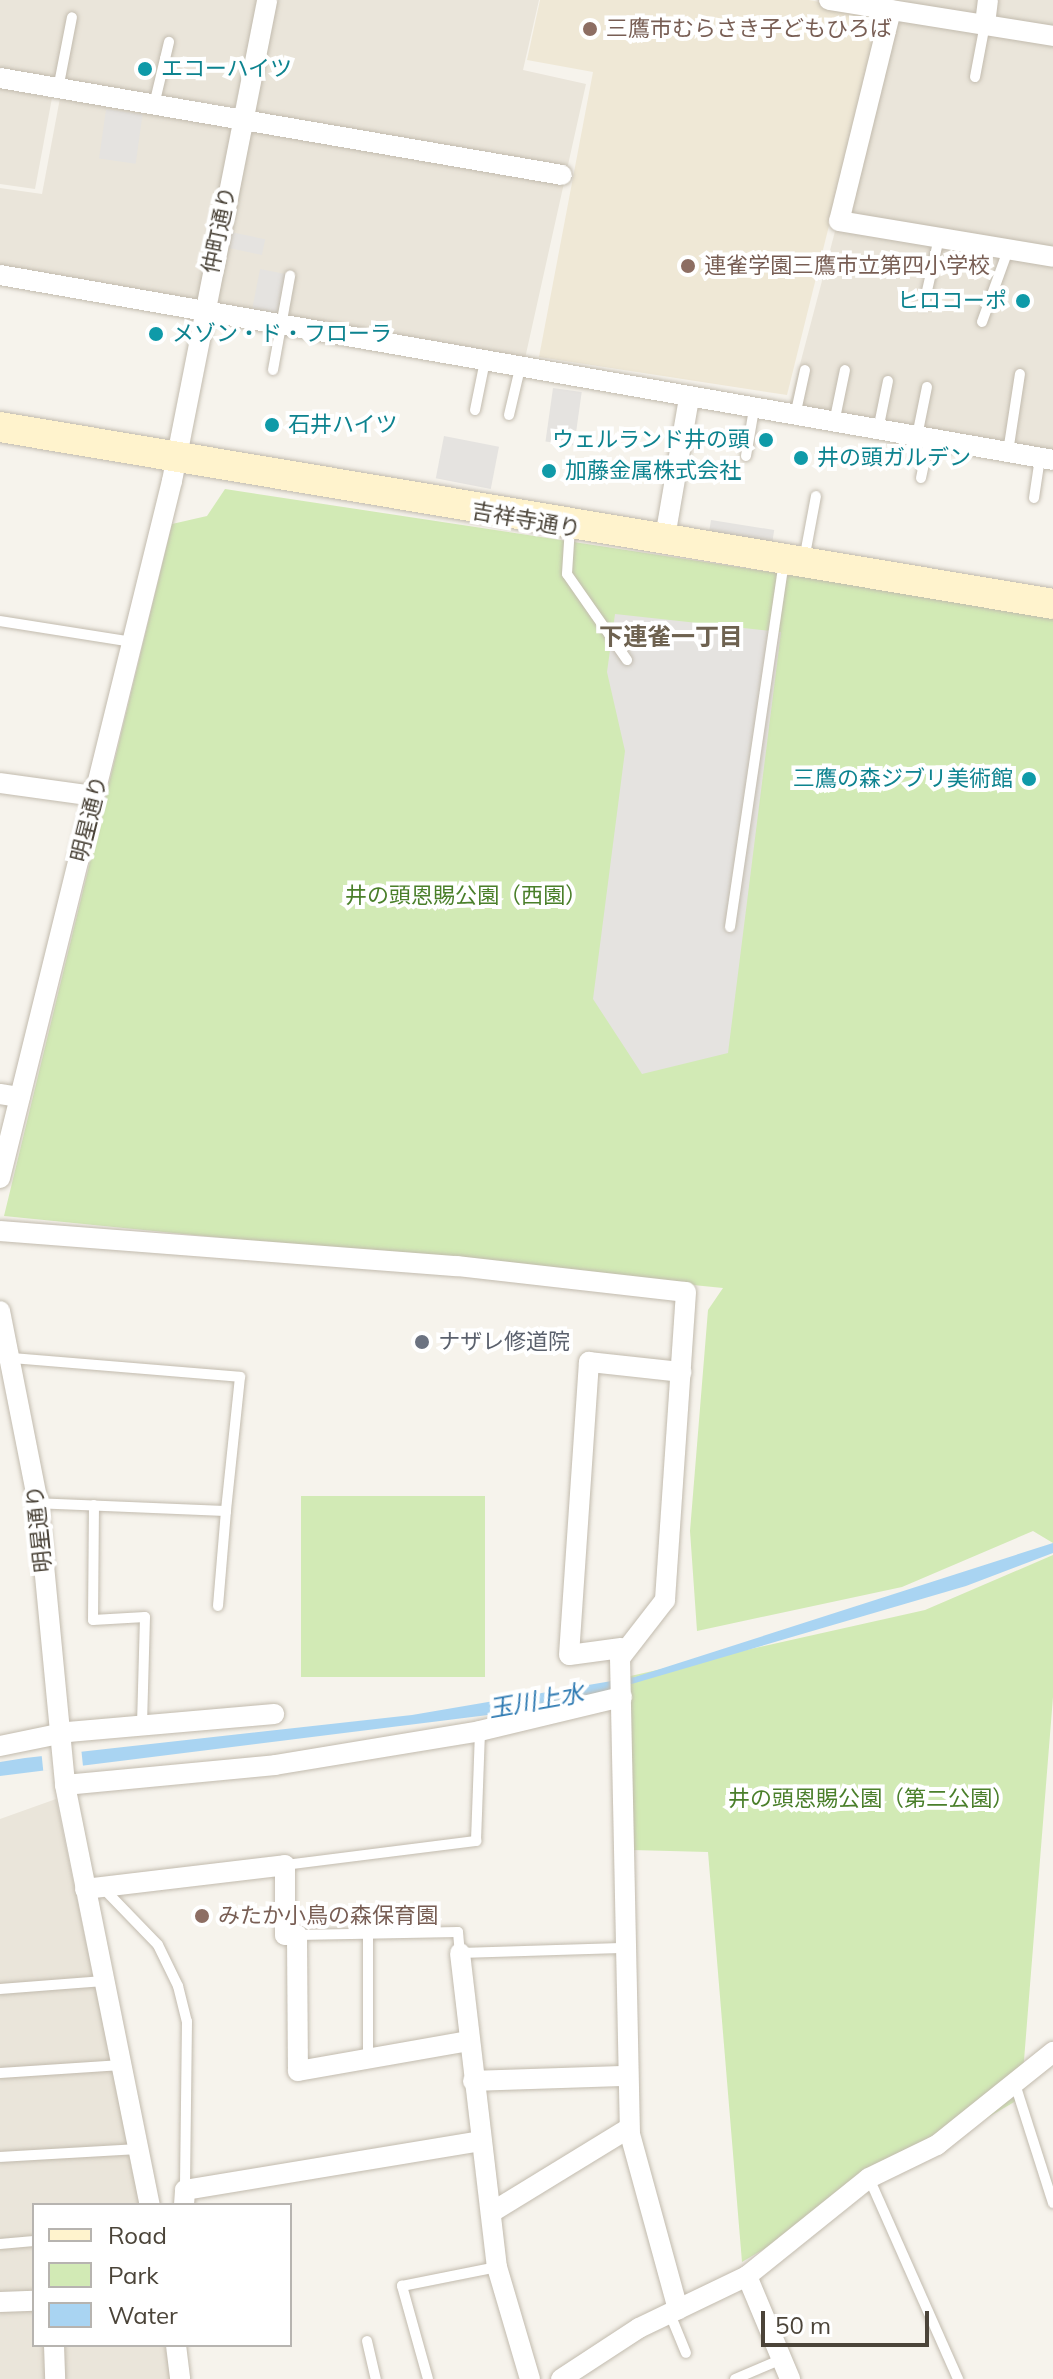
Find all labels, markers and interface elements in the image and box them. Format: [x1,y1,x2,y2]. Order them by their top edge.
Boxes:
place label: 三鷹市むらさき子どもひろば [606,16,892,42]
marker: 三鷹市むらさき子どもひろば [581,20,599,38]
place label: エコーハイツ [161,56,293,82]
marker: エコーハイツ [136,60,154,78]
street label: 仲町通り [197,184,241,276]
place label: 連雀学園三鷹市立第四小学校 [704,253,990,279]
marker: 連雀学園三鷹市立第四小学校 [679,257,697,275]
place label: ヒロコーポ [897,288,1007,314]
marker: ヒロコーポ [1014,292,1032,310]
place label: メゾン・ド・フローラ [172,321,392,347]
marker: メゾン・ド・フローラ [147,325,165,343]
place label: 石井ハイツ [288,412,398,438]
marker: 石井ハイツ [263,416,281,434]
place label: ウェルランド井の頭 [552,427,750,453]
marker: ウェルランド井の頭 [757,431,775,449]
place label: 井の頭ガルデン [817,445,971,471]
marker: 井の頭ガルデン [792,449,810,467]
place label: 加藤金属株式会社 [565,458,741,484]
marker: 加藤金属株式会社 [540,462,558,480]
street label: 吉祥寺通り [470,497,582,543]
district label: 下連雀一丁目 [599,623,743,651]
place label: 三鷹の森ジブリ美術館 [793,766,1013,792]
marker: 三鷹の森ジブリ美術館 [1020,770,1038,788]
street label: 明星通り [66,773,112,865]
park label: 井の頭恩賜公園（西園） [345,883,587,909]
place label: ナザレ修道院 [438,1329,570,1355]
marker: ナザレ修道院 [413,1333,431,1351]
street label: 明星通り [21,1484,57,1574]
water label: 玉川上水 [486,1678,586,1724]
park label: 井の頭恩賜公園（第二公園） [728,1786,1014,1812]
place label: みたか小鳥の森保育園 [218,1903,438,1929]
marker: みたか小鳥の森保育園 [193,1907,211,1925]
legend [32,2203,292,2347]
text: Road [108,2220,167,2250]
text: Park [108,2260,159,2290]
scale bar [765,2295,933,2345]
text: Water [108,2300,178,2330]
text: 50 m [775,2310,831,2340]

